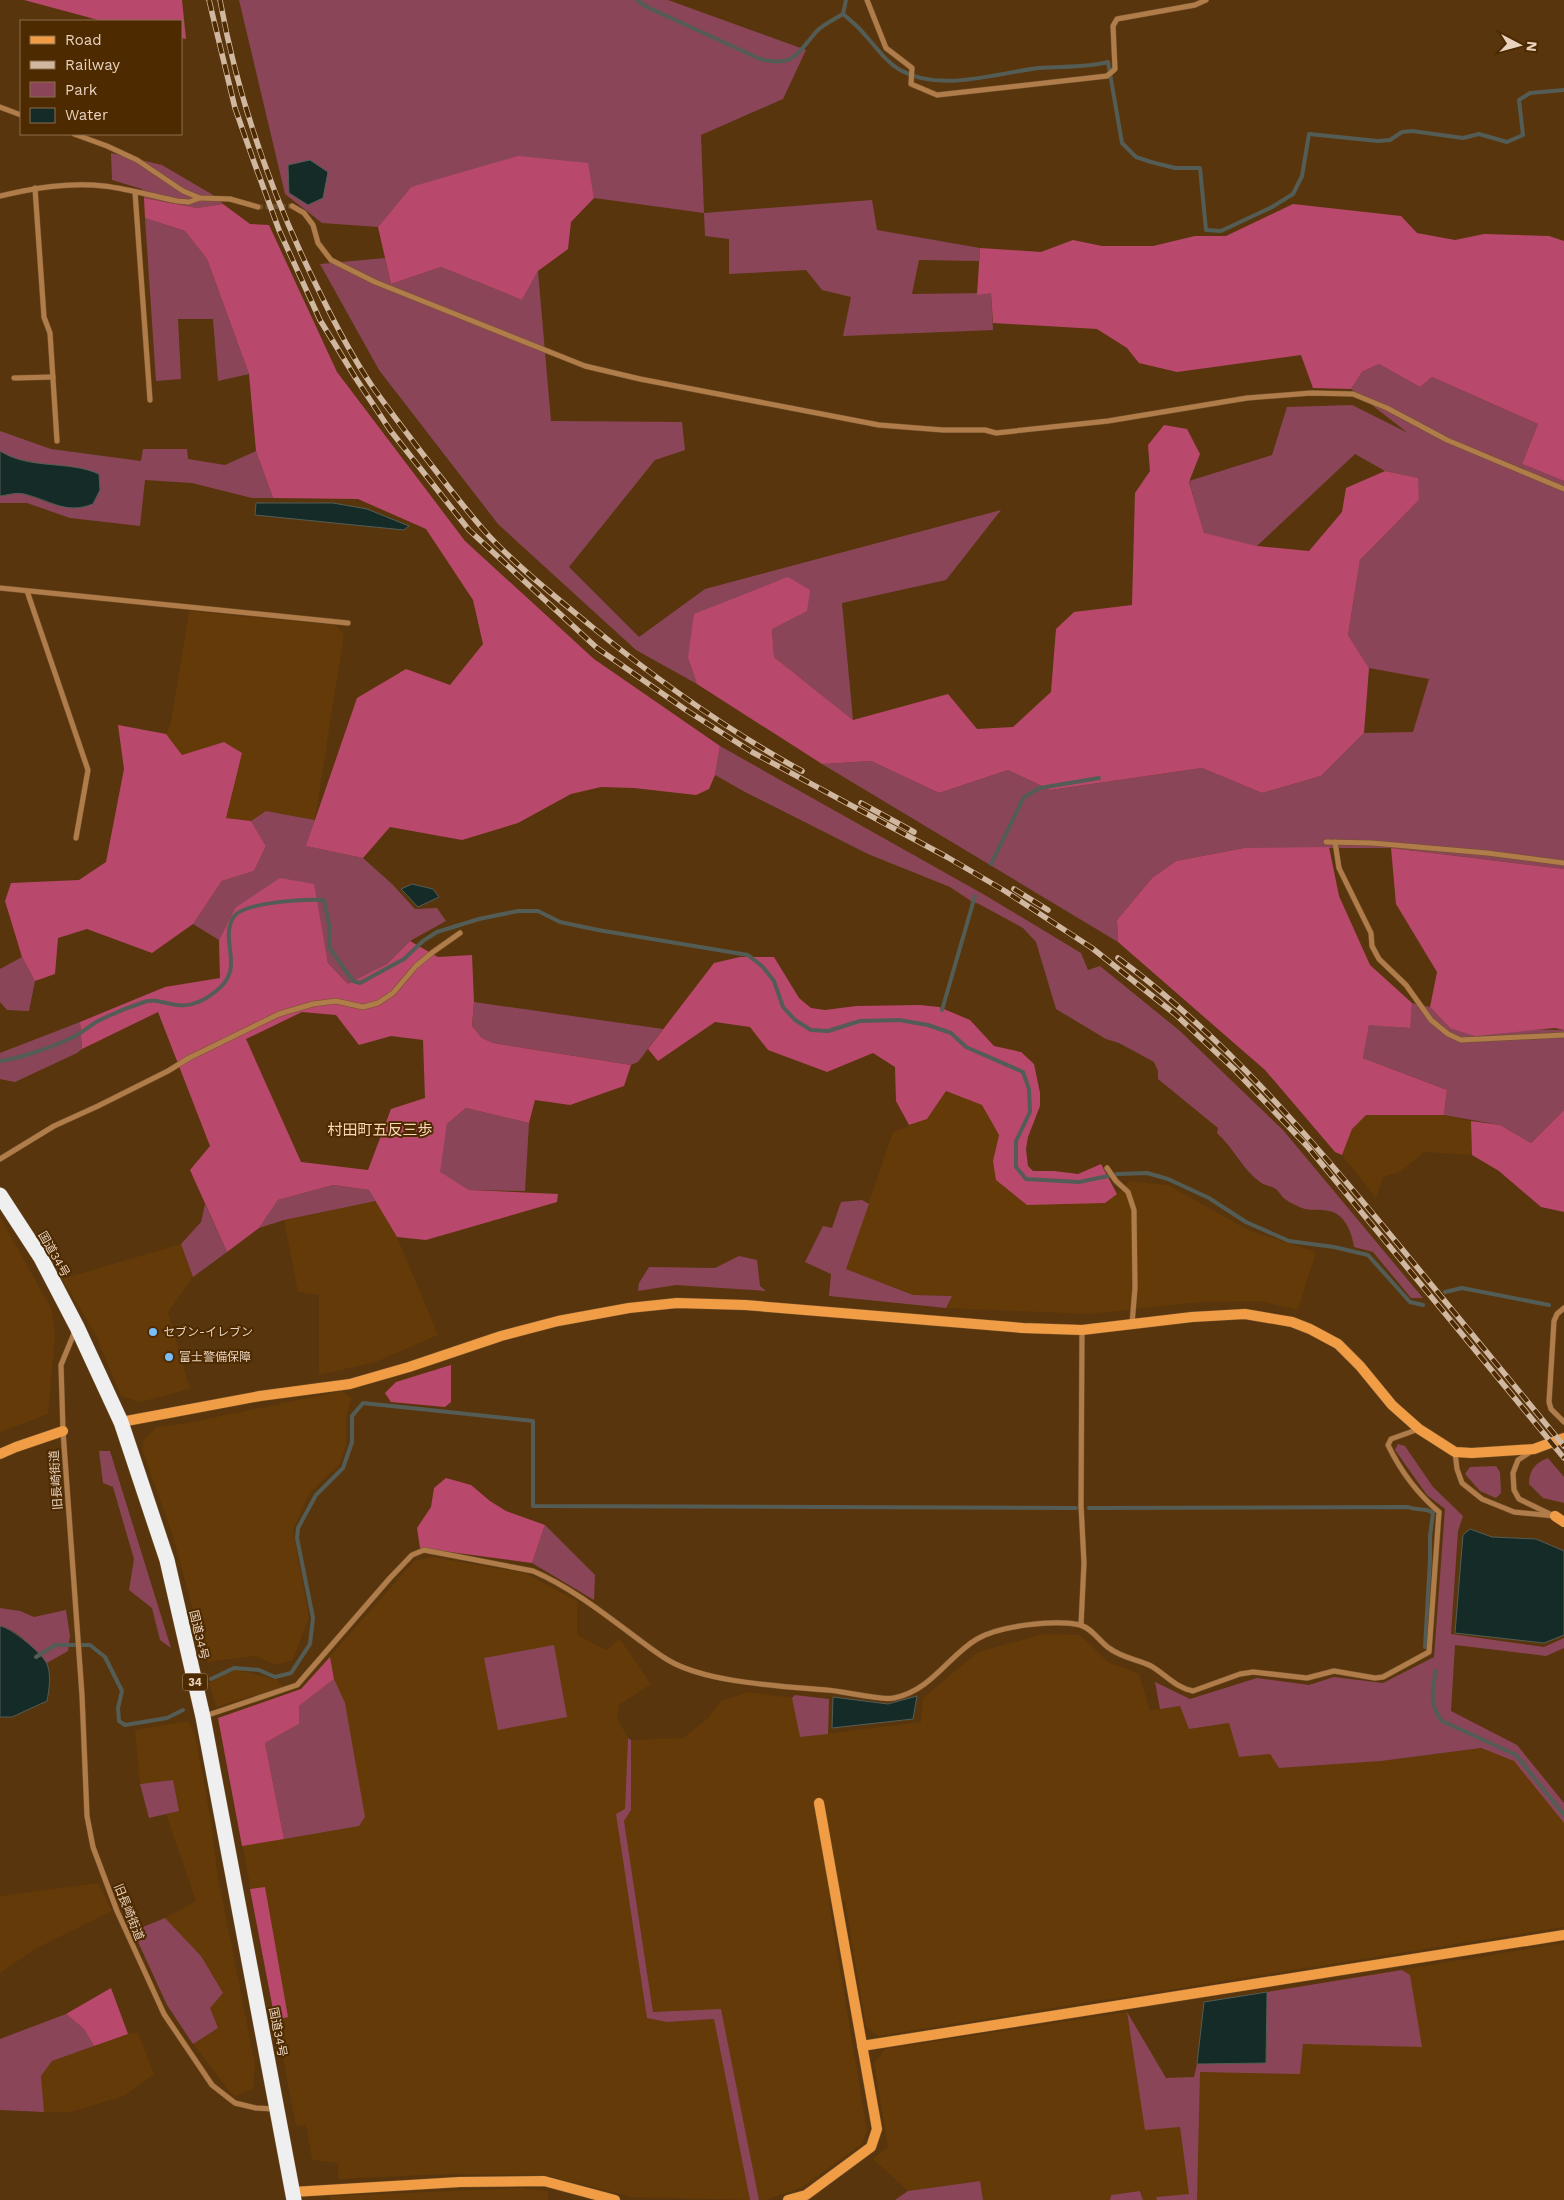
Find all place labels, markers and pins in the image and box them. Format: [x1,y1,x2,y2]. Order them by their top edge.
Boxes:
place label: セブン-イレブン [163,1325,253,1339]
marker: セブン-イレブン [147,1326,159,1338]
place label: 富士警備保障 [179,1350,251,1364]
marker: 富士警備保障 [163,1351,175,1363]

